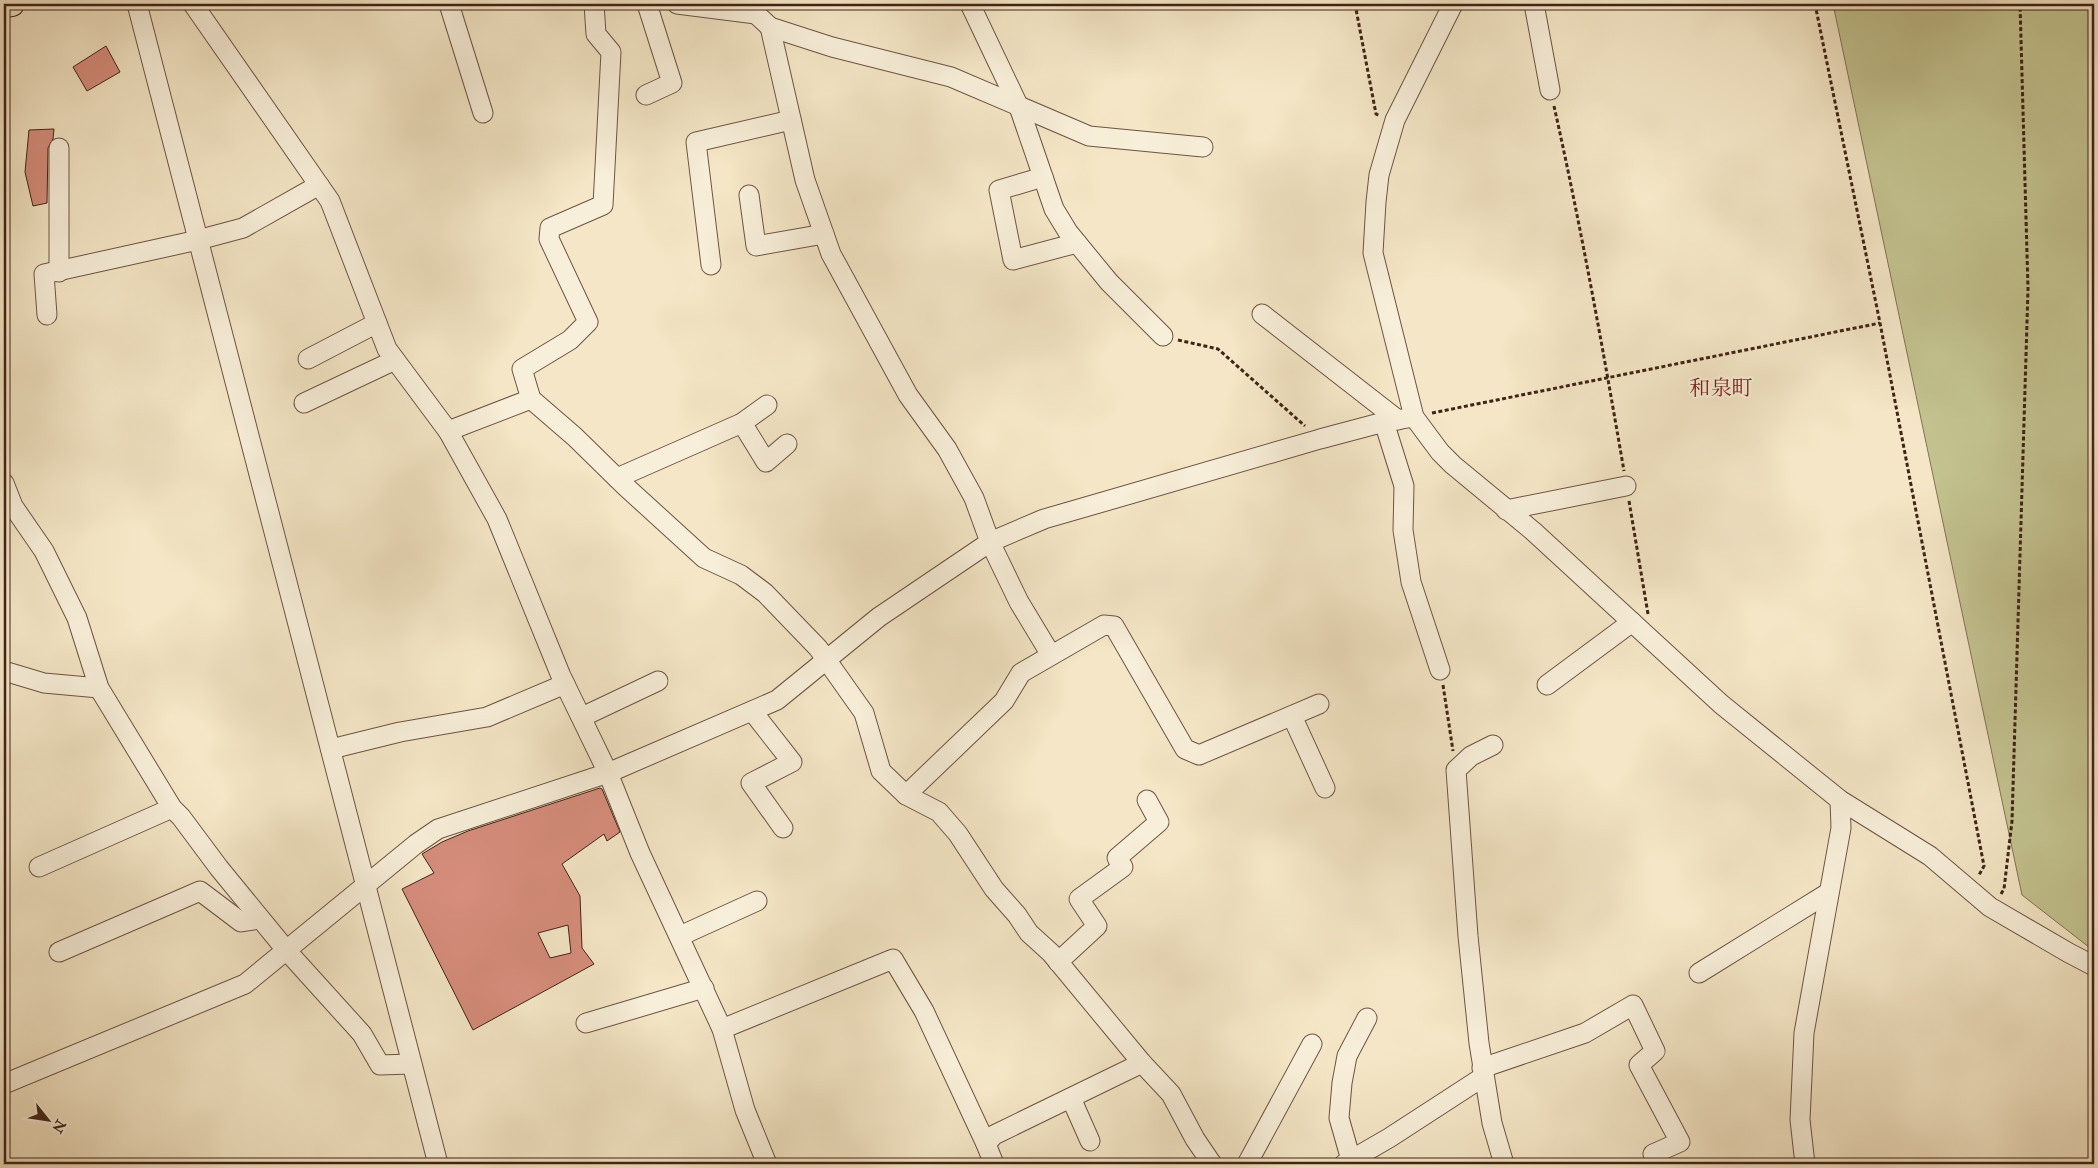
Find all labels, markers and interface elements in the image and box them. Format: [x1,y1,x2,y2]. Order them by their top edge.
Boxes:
district label: 和泉町 [1690,375,1753,402]
north arrow [22,1096,72,1146]
text: N [48,1116,70,1136]

